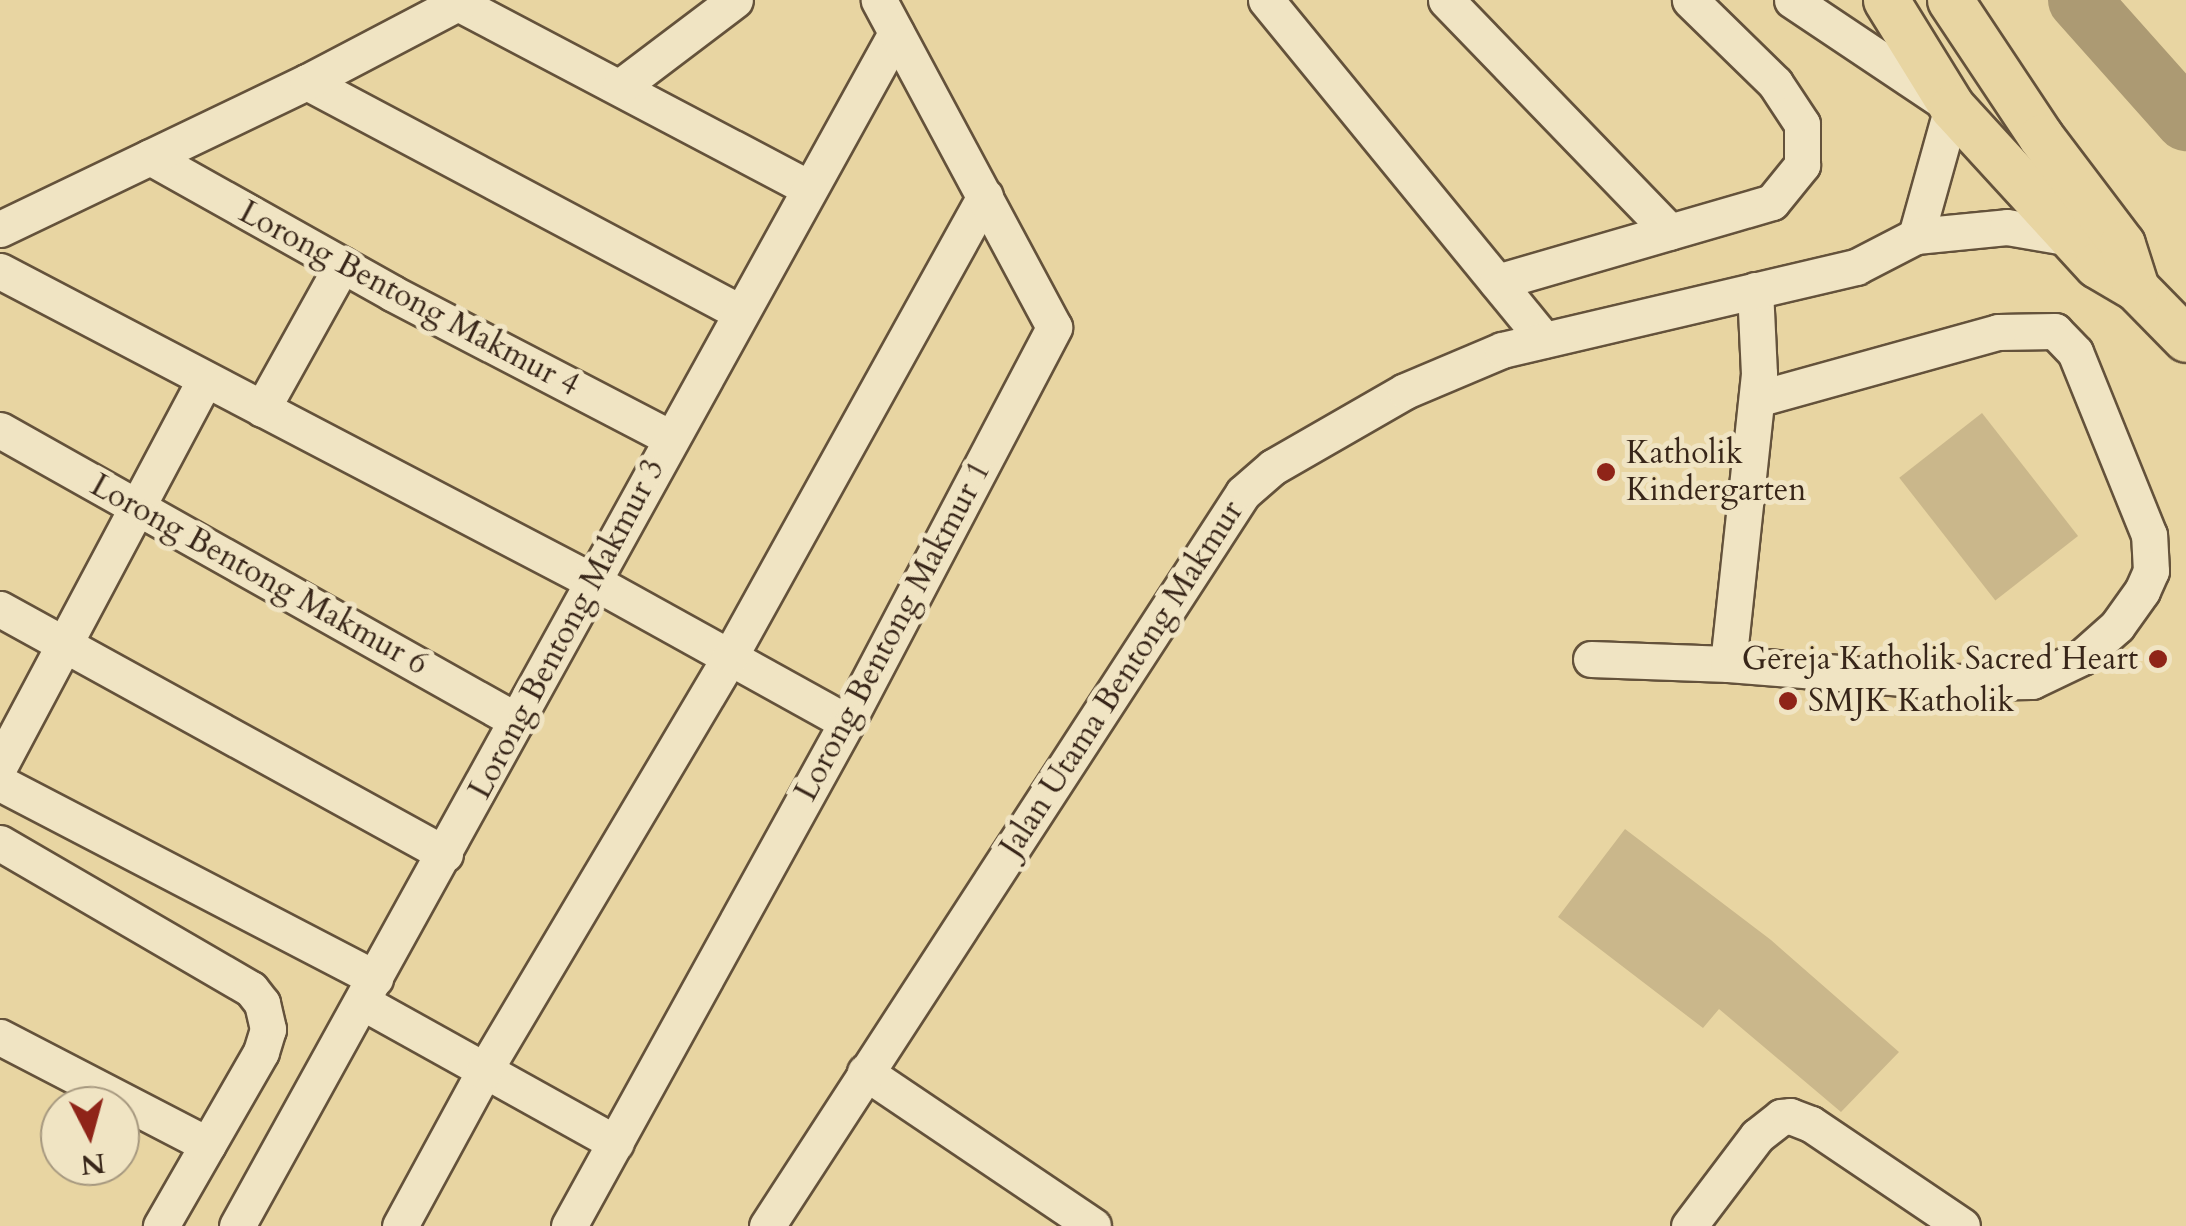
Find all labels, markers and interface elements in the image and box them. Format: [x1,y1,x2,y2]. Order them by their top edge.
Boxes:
street label: Lorong Bentong Makmur 4 [233,193,585,405]
place label: Katholik Kindergarten [1626,435,1806,510]
street label: Lorong Bentong Makmur 3 [461,453,673,805]
street label: Lorong Bentong Makmur 1 [787,455,999,807]
marker: Katholik Kindergarten [1595,461,1617,483]
street label: Lorong Bentong Makmur 6 [84,466,434,684]
street label: Jalan Utama Bentong Makmur [992,494,1252,864]
place label: Gereja Katholik Sacred Heart [1742,640,2138,678]
marker: Gereja Katholik Sacred Heart [2147,648,2169,670]
place label: SMJK Katholik [1808,682,2014,720]
marker: SMJK Katholik [1777,690,1799,712]
north arrow [40,1086,140,1186]
text: N [79,1144,107,1184]

